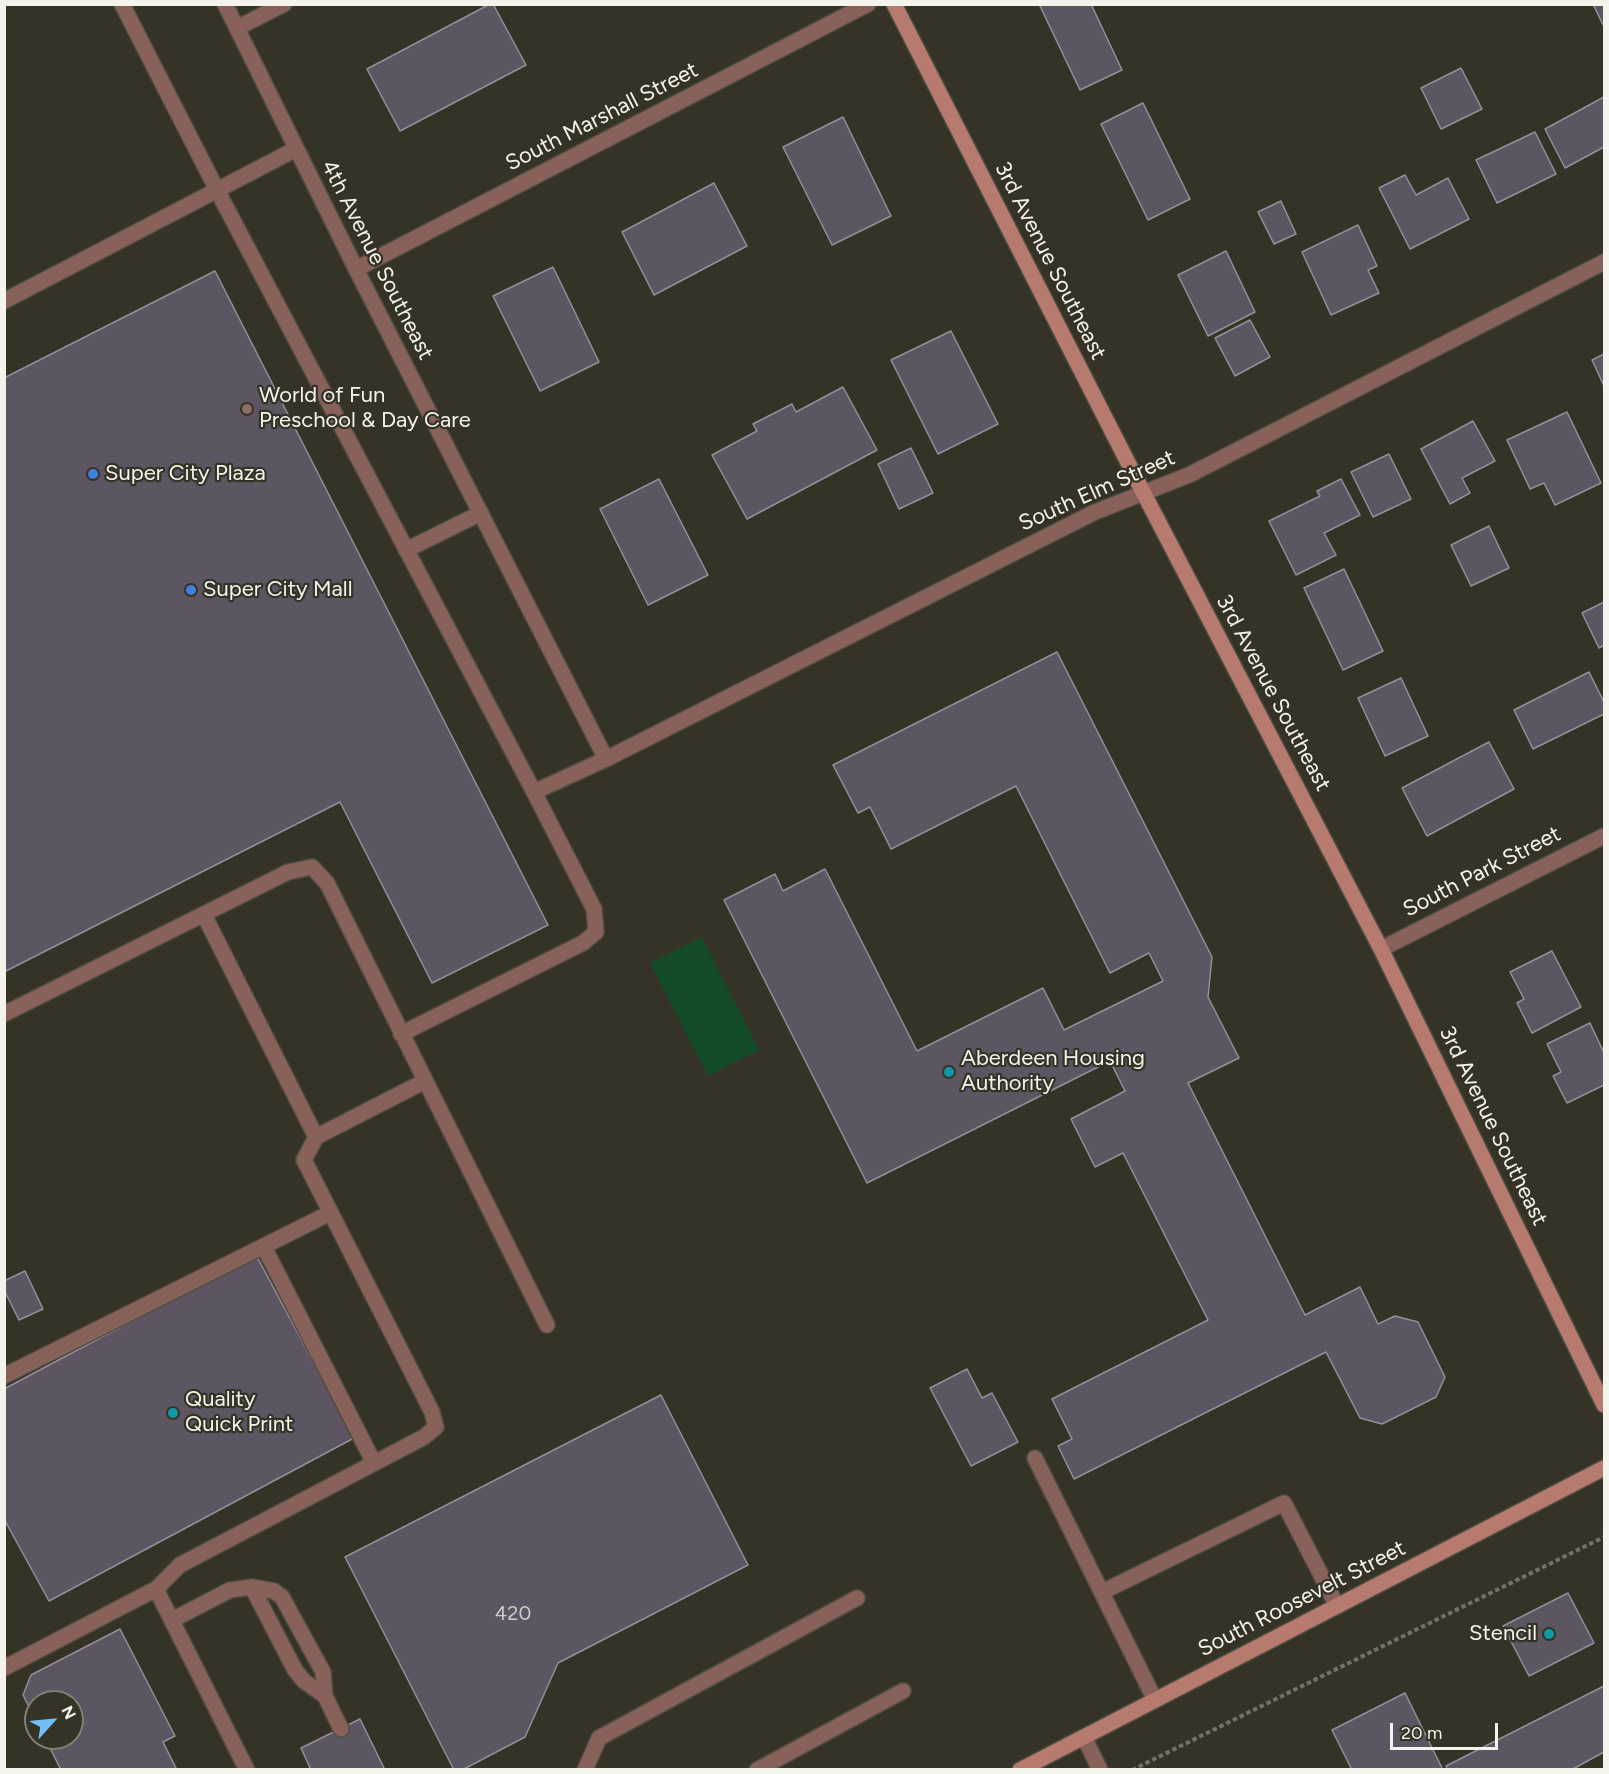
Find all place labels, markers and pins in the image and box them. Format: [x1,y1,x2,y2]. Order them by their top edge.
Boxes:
place label: World of Fun Preschool & Day Care [259,383,471,434]
marker: World of Fun Preschool & Day Care [240,402,254,416]
place label: Super City Plaza [105,461,266,487]
marker: Super City Plaza [86,467,100,481]
place label: Super City Mall [203,577,352,603]
marker: Super City Mall [184,583,198,597]
place label: Aberdeen Housing Authority [961,1046,1145,1098]
marker: Aberdeen Housing Authority [942,1065,956,1079]
place label: Quality Quick Print [185,1387,293,1438]
marker: Quality Quick Print [166,1406,180,1420]
place label: Stencil [1469,1621,1537,1647]
marker: Stencil [1542,1627,1556,1641]

